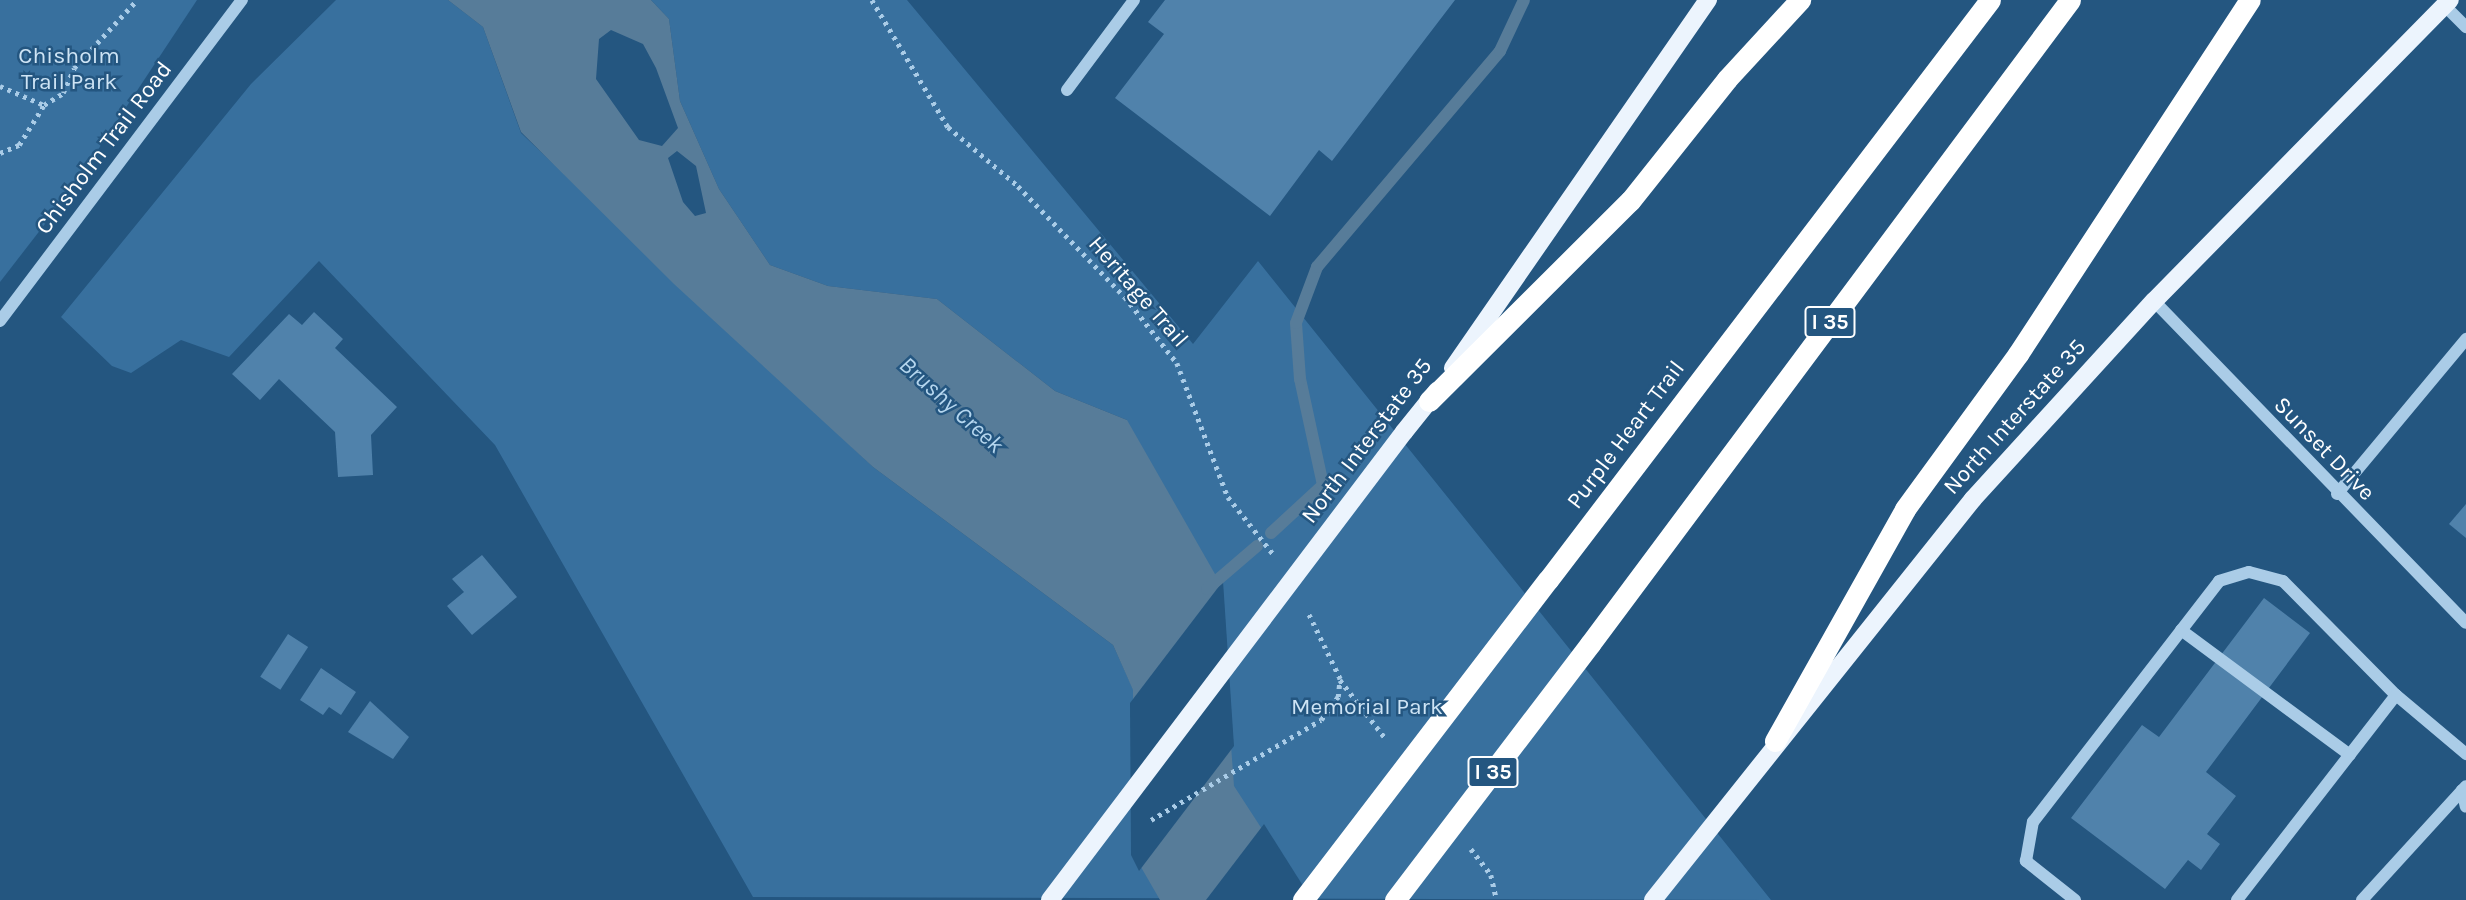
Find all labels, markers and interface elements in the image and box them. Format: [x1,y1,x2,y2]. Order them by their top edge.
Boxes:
park label: Chisholm Trail Park [18,42,120,96]
street label: Chisholm Trail Road [30,56,178,240]
street label: Heritage Trail [1082,231,1194,353]
road number: I 35 [1804,304,1856,340]
street label: North Interstate 35 [1938,334,2092,500]
water label: Brushy Creek [893,351,1009,459]
street label: North Interstate 35 [1296,353,1438,529]
street label: Purple Heart Trail [1561,355,1691,515]
street label: Sunset Drive [2268,391,2380,507]
park label: Memorial Park [1291,693,1443,721]
road number: I 35 [1467,754,1519,790]

